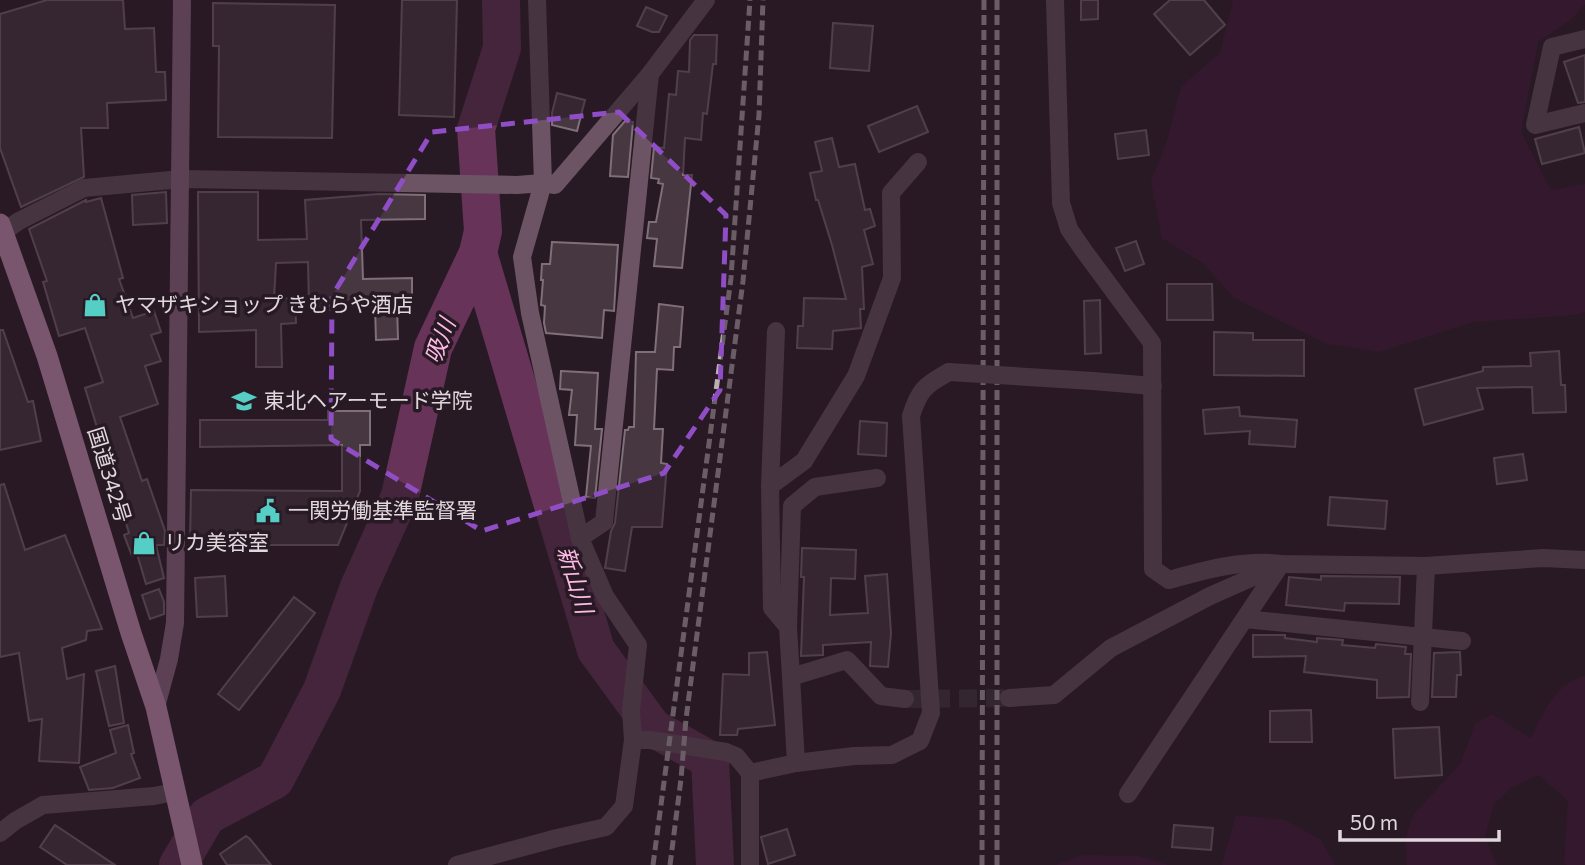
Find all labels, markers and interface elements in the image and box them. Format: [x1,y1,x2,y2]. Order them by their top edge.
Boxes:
shop icon: ヤマザキショップ きむらや酒店 [81,291,109,319]
place label: ヤマザキショップ きむらや酒店 [115,291,413,316]
water label: 吸川 [418,311,461,367]
school or university icon: 東北ヘアーモード学院 [230,387,258,415]
place label: 東北ヘアーモード学院 [264,387,473,412]
street label: 国道342号 [84,424,137,526]
public building icon: 一関労働基準監督署 [254,497,282,525]
place label: 一関労働基準監督署 [288,497,477,522]
shop icon: リカ美容室 [130,529,158,557]
place label: リカ美容室 [164,529,269,554]
water label: 新山川 [552,543,600,620]
scale bar [1340,798,1499,842]
text: 50 m [1350,809,1398,834]

